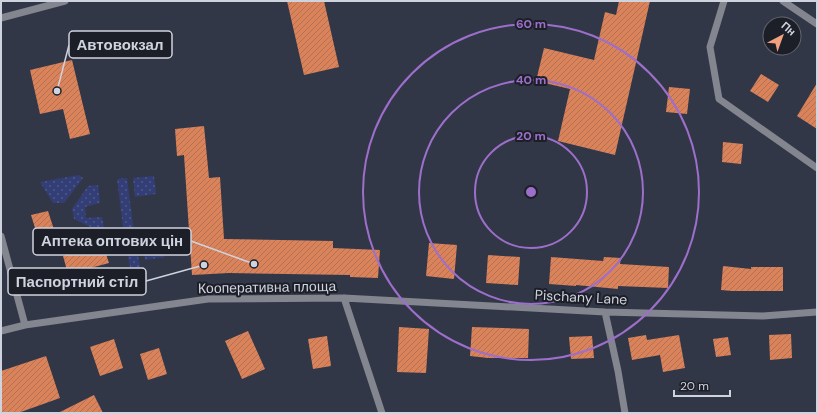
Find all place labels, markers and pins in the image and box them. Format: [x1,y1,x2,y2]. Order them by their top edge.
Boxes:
callout: Автовокзал [69,31,172,58]
centre of rings [524,185,538,199]
callout: Аптека оптових цін [33,228,191,255]
callout: Паспортний стіл [8,268,146,295]

